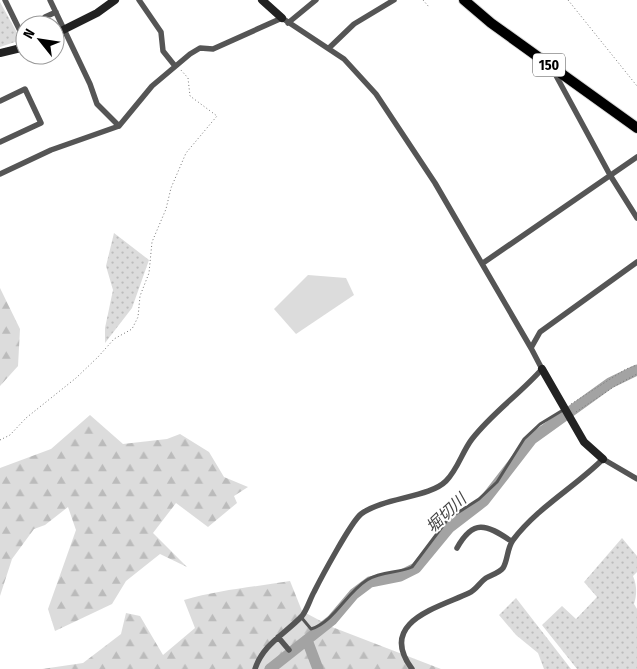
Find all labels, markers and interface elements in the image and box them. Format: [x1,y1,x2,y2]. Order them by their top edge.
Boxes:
north arrow [15,15,65,65]
text: N [20,26,39,42]
road number: 150 [533,54,565,76]
water label: 堀切川 [422,488,471,536]

